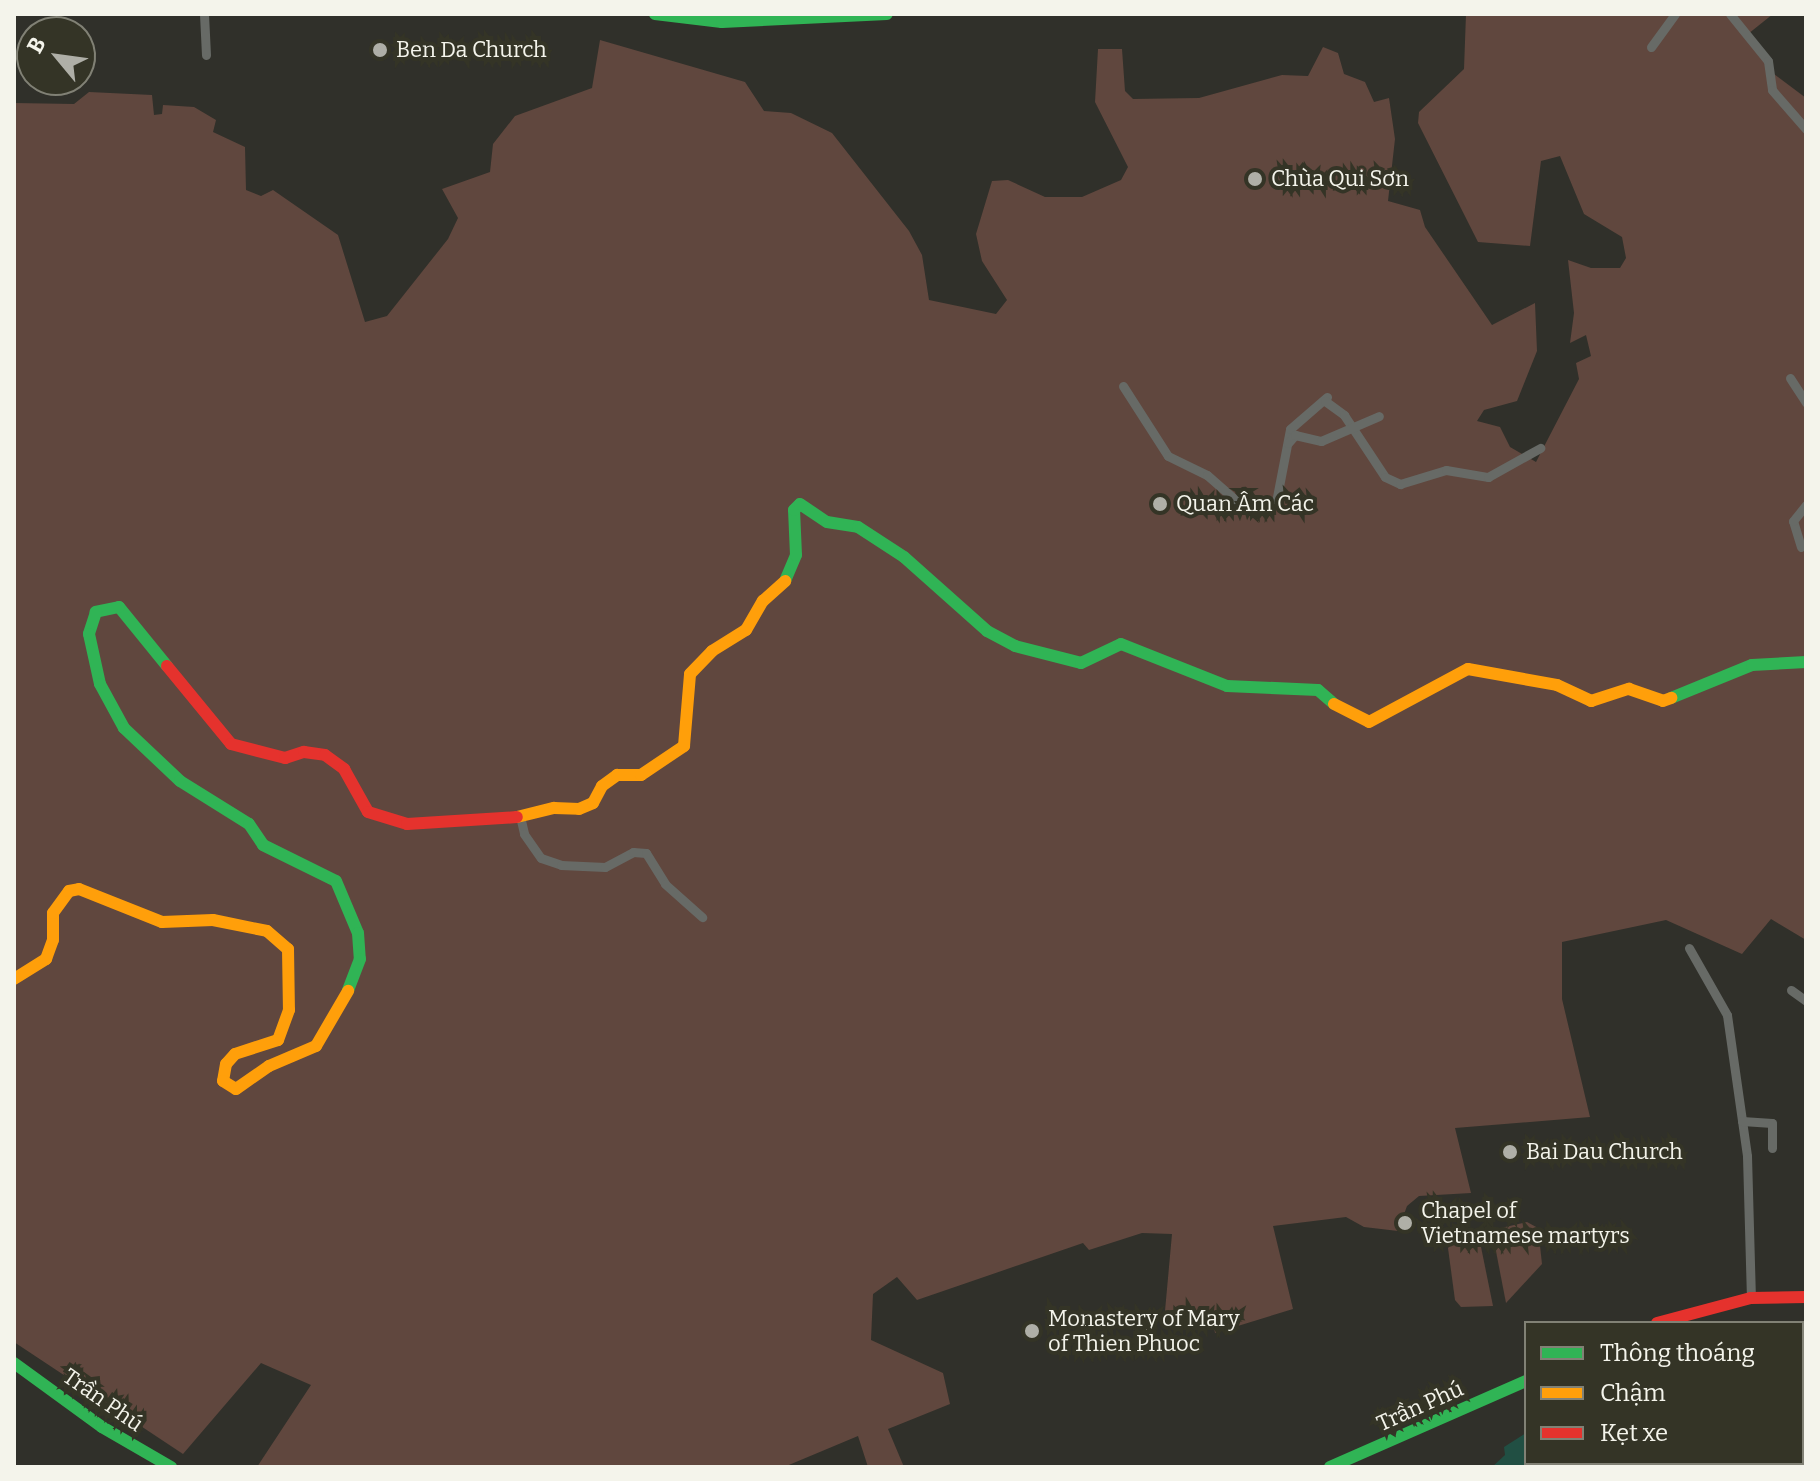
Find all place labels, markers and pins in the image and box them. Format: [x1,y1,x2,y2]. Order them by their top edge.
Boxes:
place label: Ben Da Church [396,37,547,63]
marker: Ben Da Church [371,41,389,59]
place label: Chùa Qui Sơn [1271,166,1409,192]
marker: Chùa Qui Sơn [1246,170,1264,188]
place label: Quan Âm Các [1176,491,1314,517]
marker: Quan Âm Các [1151,495,1169,513]
place label: Bai Dau Church [1526,1139,1683,1165]
marker: Bai Dau Church [1501,1143,1519,1161]
place label: Chapel of Vietnamese martyrs [1421,1197,1630,1248]
marker: Chapel of Vietnamese martyrs [1396,1214,1414,1232]
place label: Monastery of Mary of Thien Phuoc [1048,1305,1240,1356]
marker: Monastery of Mary of Thien Phuoc [1023,1322,1041,1340]

